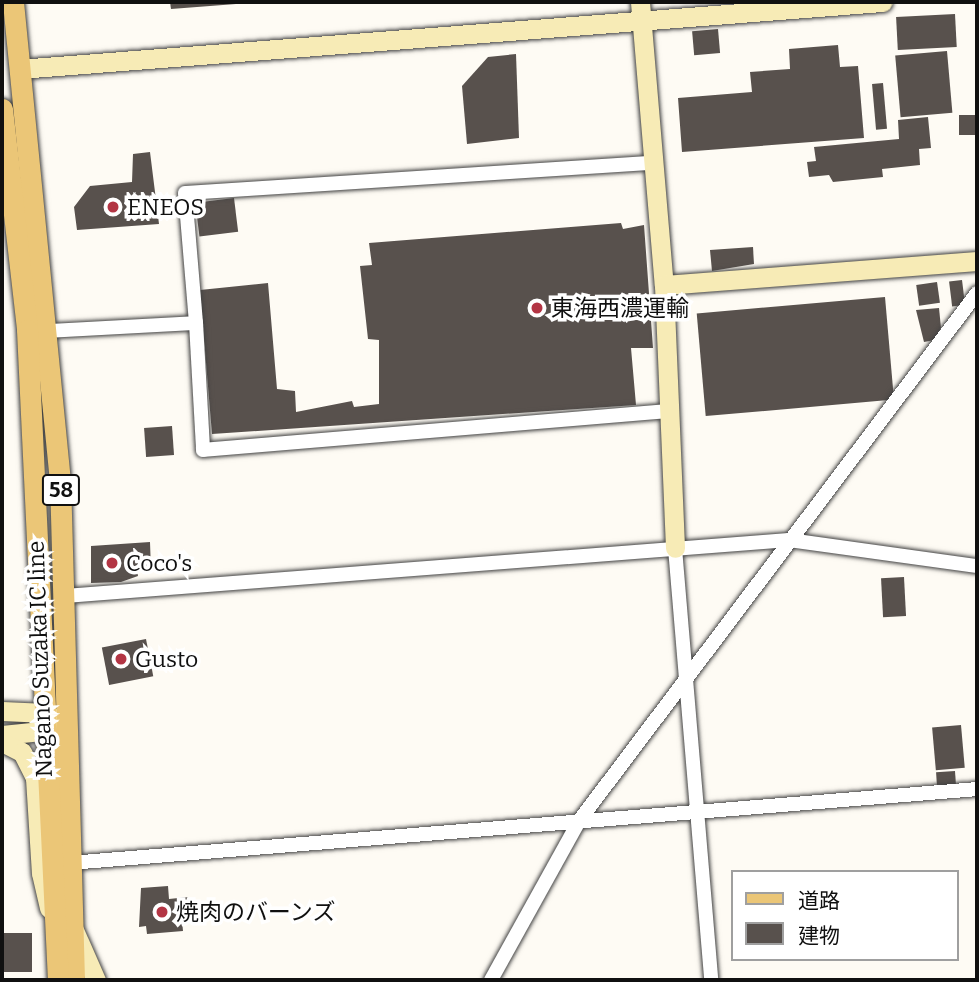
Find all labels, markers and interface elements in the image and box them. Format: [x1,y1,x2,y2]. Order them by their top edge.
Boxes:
place label: ENEOS [127,193,204,221]
marker: ENEOS [105,199,121,215]
place label: 東海西濃運輸 [551,294,689,322]
marker: 東海西濃運輸 [529,300,545,316]
road number: 58 [42,472,80,508]
street label: Nagano Suzaka IC line [22,540,58,778]
place label: Coco's [126,549,192,577]
marker: Coco's [104,555,120,571]
place label: Gusto [135,645,198,673]
marker: Gusto [113,651,129,667]
legend [730,870,958,961]
text: 道路 [798,888,840,914]
place label: 焼肉のバーンズ [176,898,337,926]
marker: 焼肉のバーンズ [154,904,170,920]
text: 建物 [798,923,840,949]

